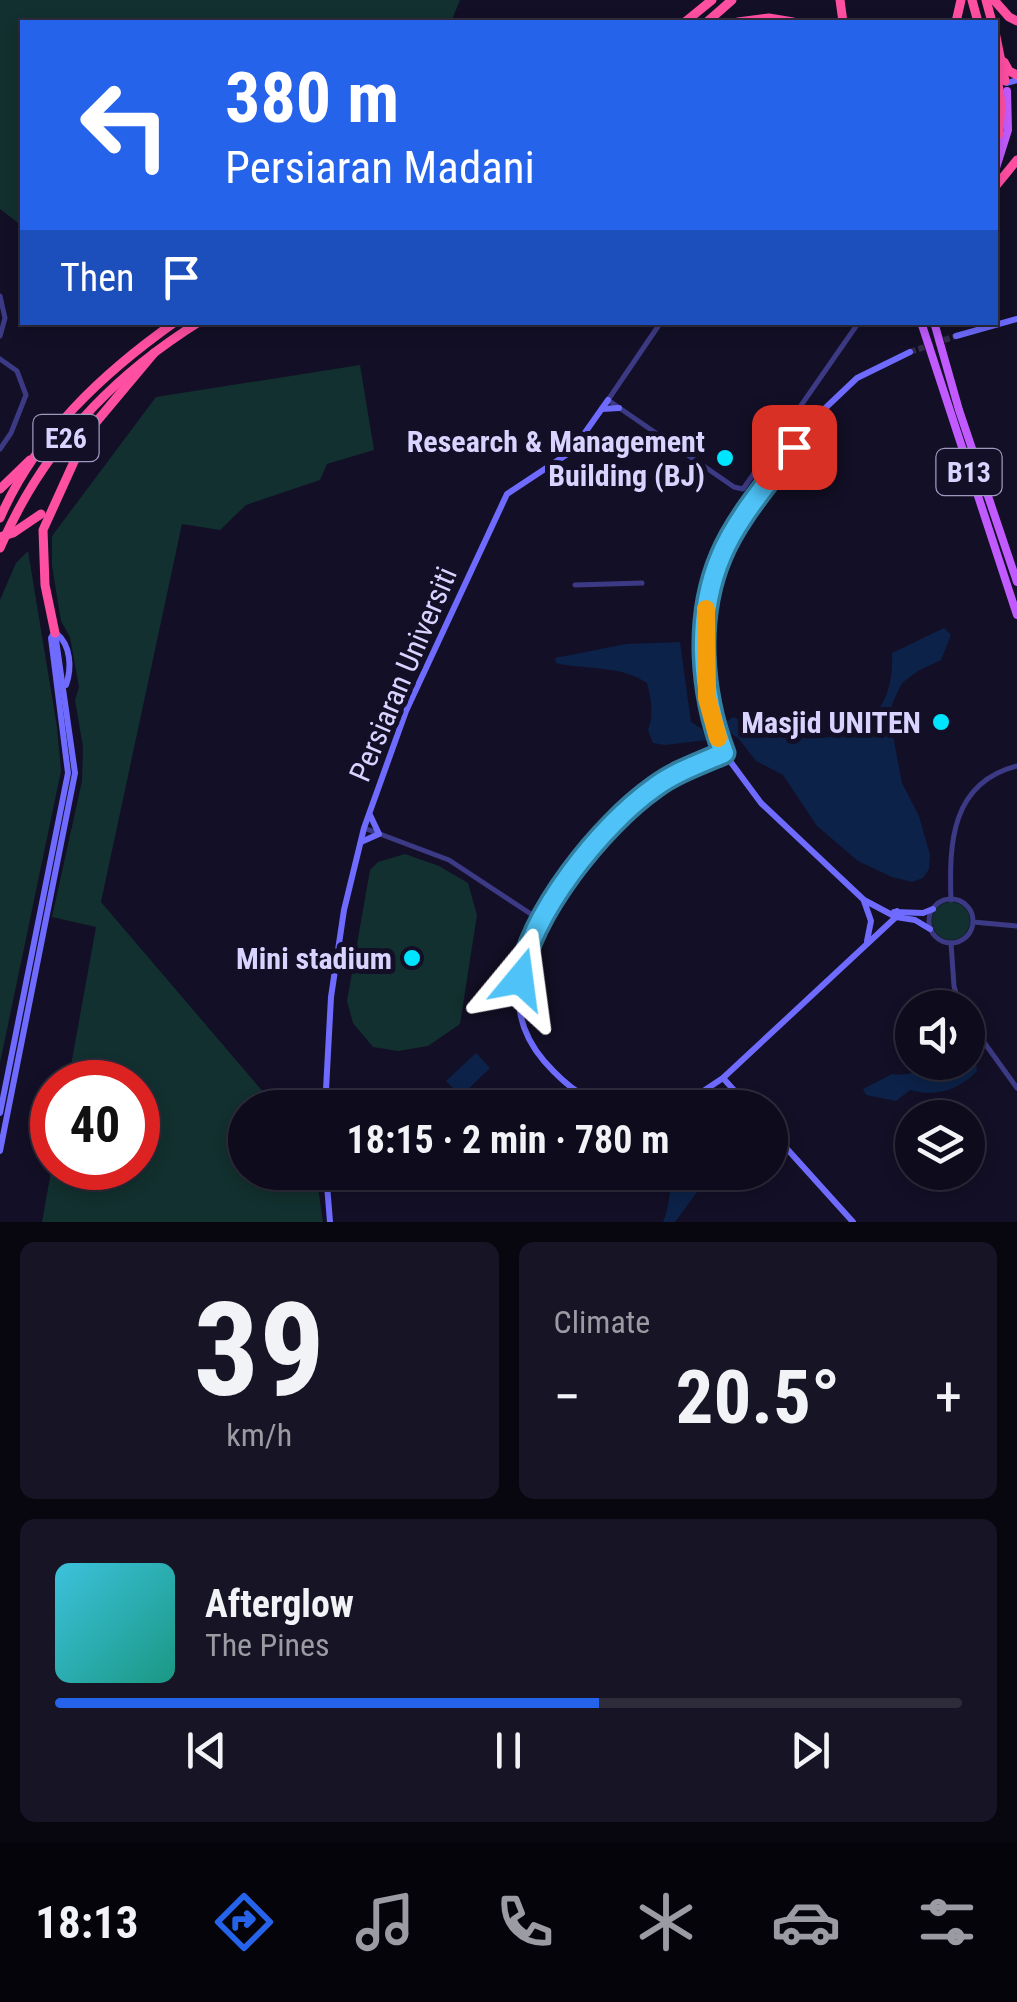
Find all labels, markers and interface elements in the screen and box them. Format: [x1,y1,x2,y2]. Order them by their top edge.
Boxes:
text: 380 m [225,57,399,139]
icon: left [60,60,190,190]
text: Persiaran Madani [225,141,535,194]
icon: arrive [154,250,209,305]
text: Then [60,256,134,300]
pin [752,405,837,490]
road number: E26 [34,415,98,461]
icon: arrive [767,420,822,475]
place label: Research & Management Building (BJ) [407,424,705,493]
marker: Research & Management Building (BJ) [714,447,736,469]
road number: B13 [936,449,1002,495]
street label: Persiaran Universiti [342,562,464,786]
place label: Masjid UNITEN [741,705,921,740]
marker: Masjid UNITEN [930,711,952,733]
position arrow [468,927,572,1031]
place label: Mini stadium [236,941,392,976]
marker: Mini stadium [401,947,423,969]
map controls [895,990,985,1190]
button: sound [895,990,985,1080]
speed limit sign: 40 [30,1060,160,1190]
button: layers [895,1100,985,1190]
text: 18:15 · 2 min · 780 m [347,1118,669,1162]
text: 39 [194,1274,325,1427]
text: Climate [554,1303,650,1341]
text: 20.5° [676,1353,840,1441]
text: − [554,1365,581,1429]
text: + [935,1365,962,1429]
text: km/h [226,1416,292,1454]
text: Afterglow [205,1582,354,1626]
text: The Pines [205,1626,330,1664]
icon: previous [179,1723,234,1778]
icon: pause [481,1723,536,1778]
icon: next [783,1723,838,1778]
icon: directions [209,1887,279,1957]
icon: music [350,1887,420,1957]
icon: phone [490,1887,560,1957]
icon: climate [631,1887,701,1957]
icon: car [771,1887,841,1957]
icon: filters [912,1887,982,1957]
text: 18:13 [35,1896,139,1949]

